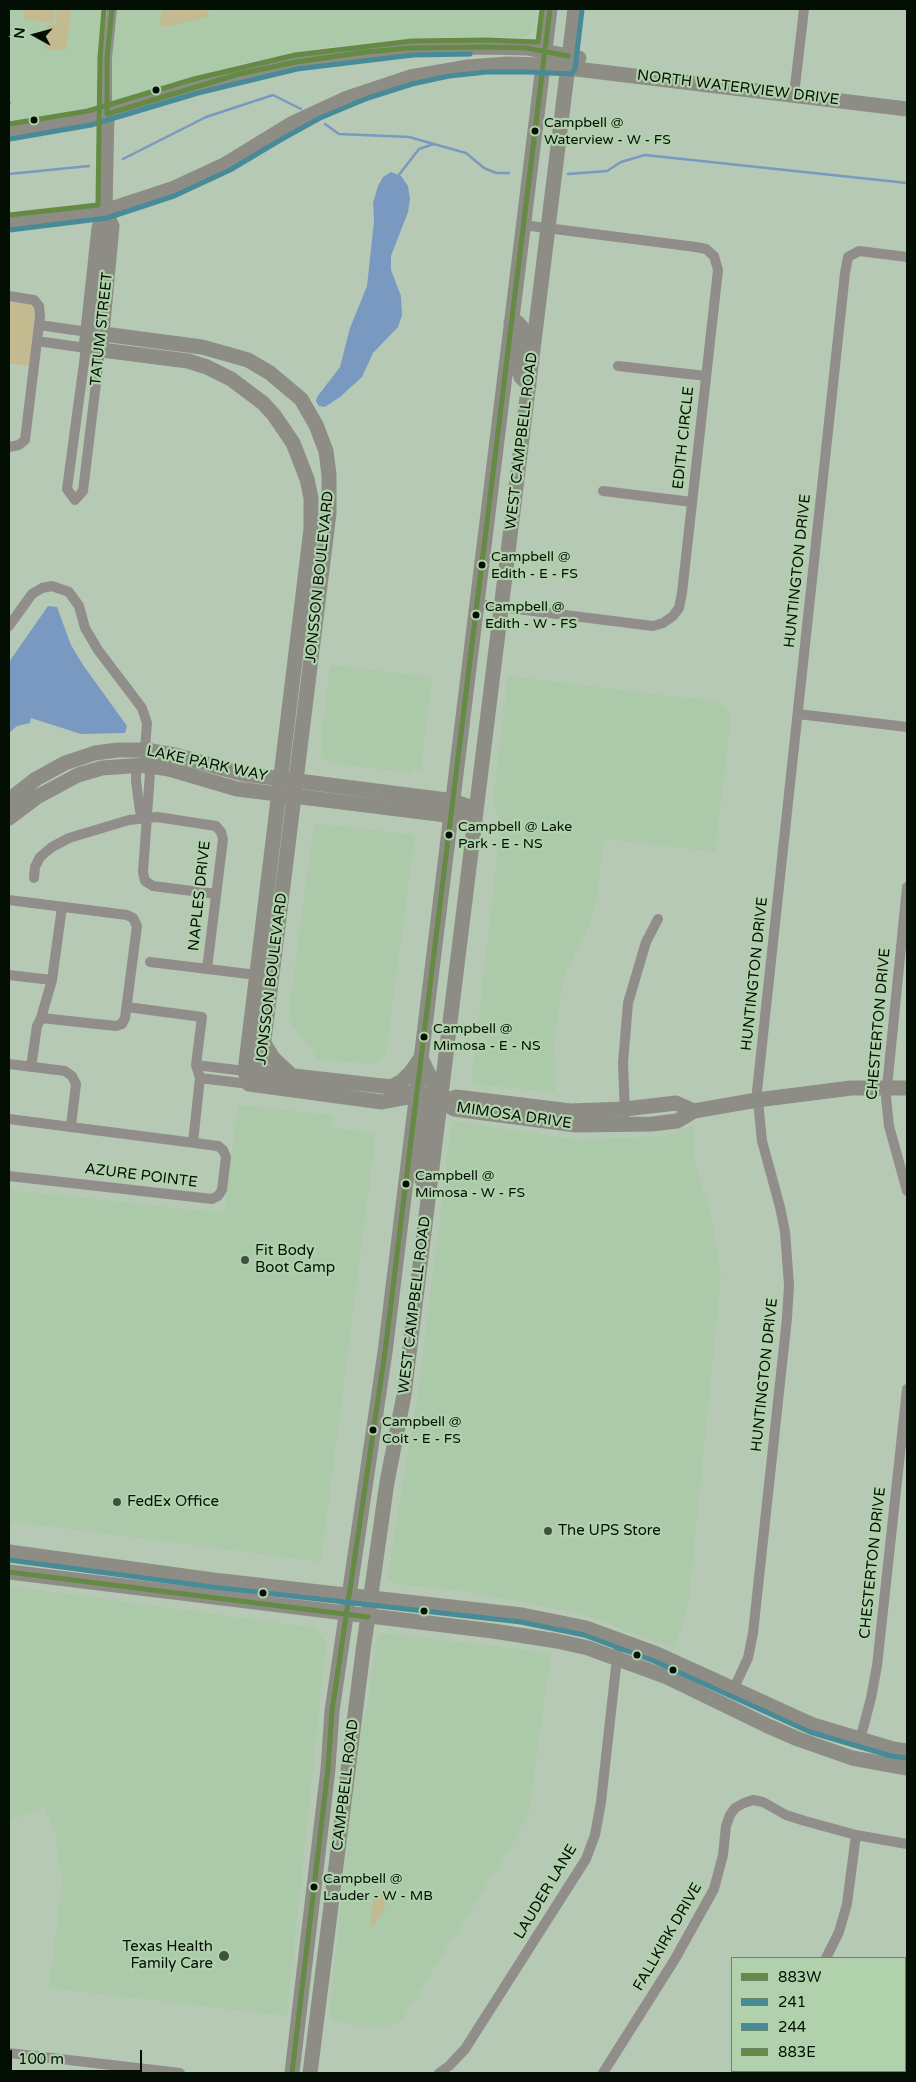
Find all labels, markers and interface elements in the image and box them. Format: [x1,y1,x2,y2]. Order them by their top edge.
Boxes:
north arrow [10,10,60,60]
text: N [10,26,29,40]
street label: NORTH WATERVIEW DRIVE [636,67,840,109]
unlabelled marker [151,85,161,95]
unlabelled marker [29,115,39,125]
place label: Campbell @ Waterview - W - FS [544,115,671,148]
marker: Campbell @ Waterview - W - FS [530,126,540,136]
street label: TATUM STREET [87,271,117,387]
street label: WEST CAMPBELL ROAD [502,351,542,531]
street label: EDITH CIRCLE [670,386,698,490]
street label: JONSSON BOULEVARD [302,490,338,664]
street label: HUNTINGTON DRIVE [781,493,815,649]
place label: Campbell @ Edith - E - FS [491,549,578,582]
marker: Campbell @ Edith - E - FS [477,560,487,570]
place label: Campbell @ Edith - W - FS [485,599,577,632]
marker: Campbell @ Edith - W - FS [471,610,481,620]
street label: LAKE PARK WAY [145,742,269,786]
place label: Campbell @ Lake Park - E - NS [458,819,572,852]
marker: Campbell @ Lake Park - E - NS [444,830,454,840]
street label: NAPLES DRIVE [185,840,215,952]
street label: JONSSON BOULEVARD [253,892,291,1066]
street label: HUNTINGTON DRIVE [738,896,772,1052]
street label: CHESTERTON DRIVE [863,947,895,1101]
place label: Campbell @ Mimosa - E - NS [433,1021,541,1054]
marker: Campbell @ Mimosa - E - NS [419,1032,429,1042]
street label: MIMOSA DRIVE [455,1099,573,1133]
street label: AZURE POINTE [84,1160,198,1192]
place label: Campbell @ Mimosa - W - FS [415,1168,525,1200]
marker: Campbell @ Mimosa - W - FS [401,1179,411,1189]
street label: WEST CAMPBELL ROAD [395,1215,435,1395]
place label: Fit Body Boot Camp [255,1242,335,1277]
marker: Fit Body Boot Camp [239,1254,251,1266]
street label: HUNTINGTON DRIVE [748,1297,782,1453]
place label: Campbell @ Coit - E - FS [382,1414,461,1446]
marker: Campbell @ Coit - E - FS [368,1425,378,1435]
street label: CHESTERTON DRIVE [856,1486,890,1640]
place label: FedEx Office [127,1493,219,1511]
marker: FedEx Office [111,1496,123,1508]
place label: The UPS Store [558,1522,661,1540]
marker: The UPS Store [542,1525,554,1537]
unlabelled marker [258,1588,268,1598]
unlabelled marker [419,1606,429,1616]
unlabelled marker [632,1650,642,1660]
unlabelled marker [668,1665,678,1675]
street label: CAMPBELL ROAD [329,1718,363,1852]
street label: LAUDER LANE [511,1841,581,1943]
place label: Campbell @ Lauder - W - MB [323,1871,433,1904]
street label: FALLKIRK DRIVE [630,1880,706,1994]
marker: Campbell @ Lauder - W - MB [309,1882,319,1892]
place label: Texas Health Family Care [122,1938,213,1973]
marker: Texas Health Family Care [217,1949,231,1963]
legend [731,1957,906,2072]
text: 883W [778,1968,821,1986]
text: 241 [778,1993,806,2011]
text: 244 [778,2018,806,2036]
scale bar [12,2040,145,2072]
text: 883E [778,2043,816,2061]
text: 100 m [18,2050,64,2068]

